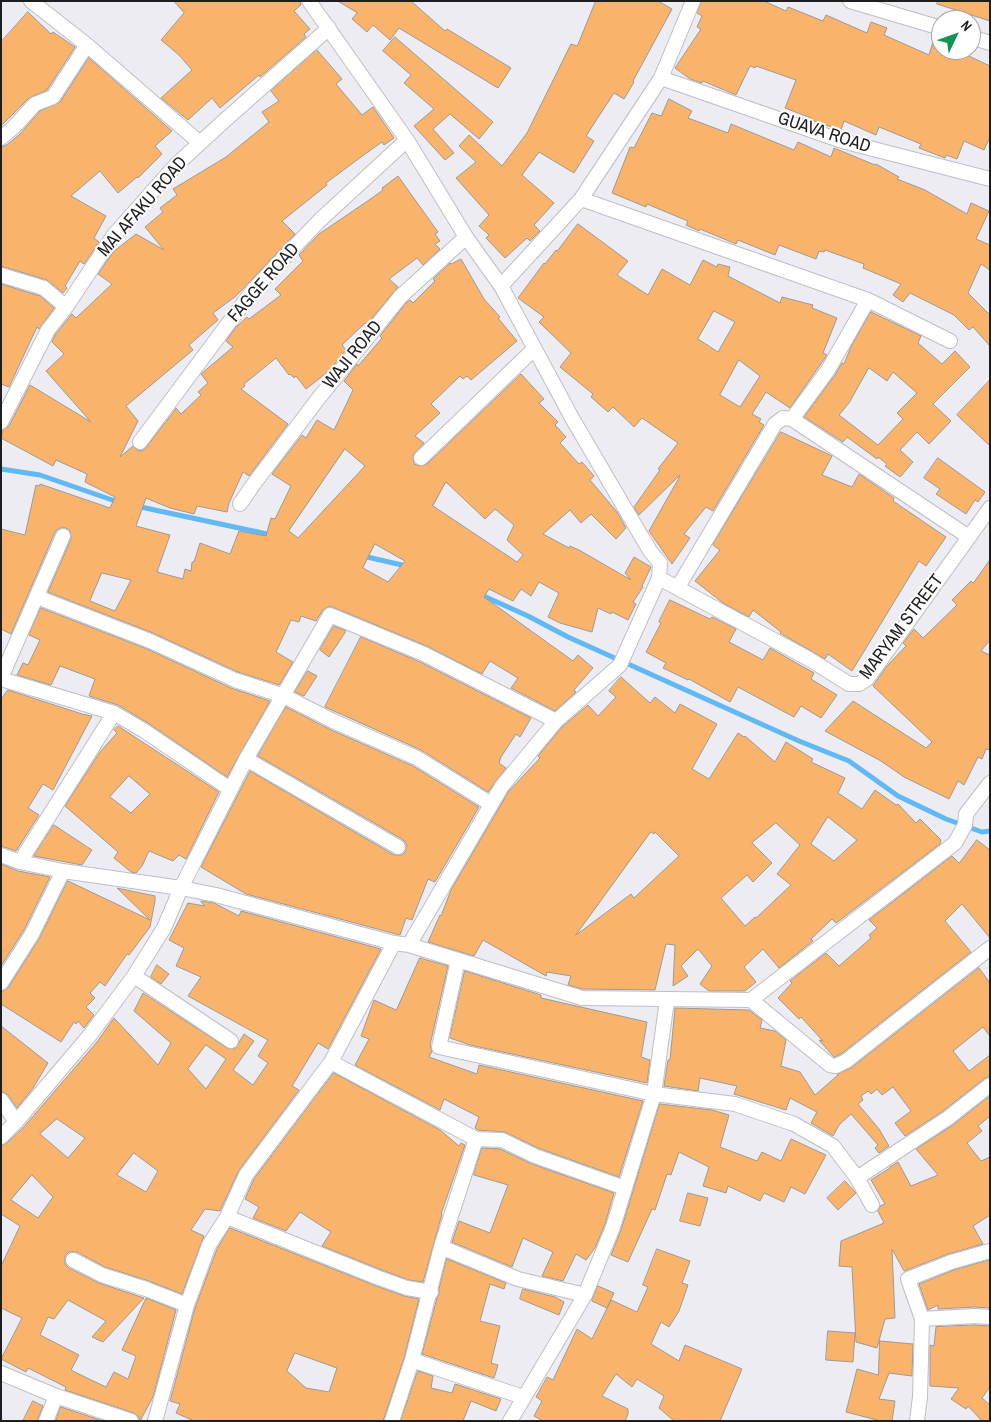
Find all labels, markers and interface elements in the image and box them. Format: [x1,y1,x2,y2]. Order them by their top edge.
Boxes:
north arrow [931,10,981,60]
text: N [957,17,976,35]
street label: GUAVA ROAD [775,108,873,158]
street label: MAI AFAKU ROAD [94,153,192,261]
street label: FAGGE ROAD [224,239,304,327]
street label: WAJI ROAD [319,317,387,393]
street label: MARYAM STREET [856,570,948,684]

